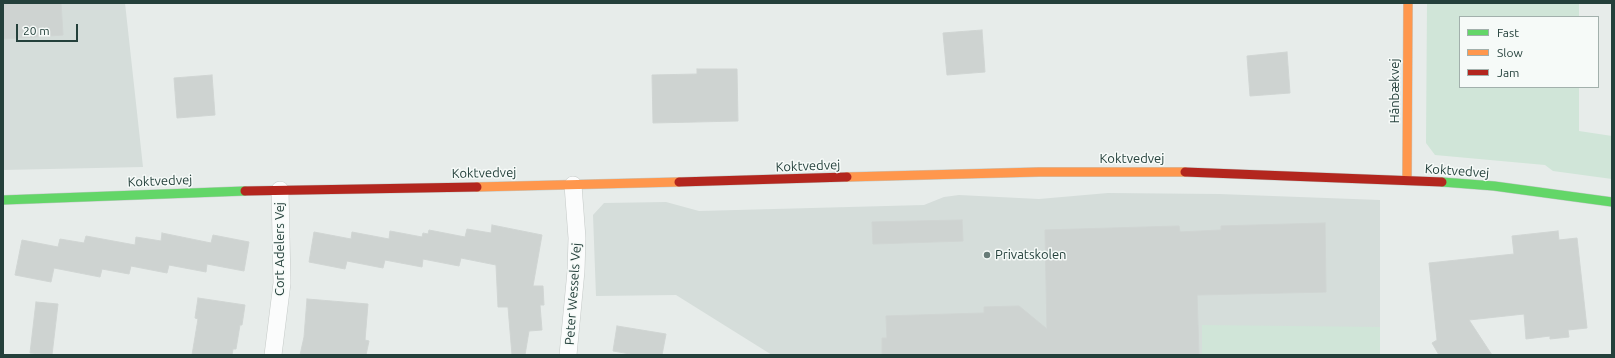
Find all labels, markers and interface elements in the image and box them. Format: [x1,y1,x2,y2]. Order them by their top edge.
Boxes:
scale bar [18,16,80,42]
legend [1459,16,1599,88]
text: 20 m [23,24,50,37]
text: Fast [1497,26,1519,39]
text: Slow [1497,46,1523,59]
street label: Hånbækvej [1387,58,1403,124]
text: Jam [1497,66,1519,79]
street label: Koktvedvej [1100,151,1164,167]
street label: Koktvedvej [775,157,841,175]
street label: Koktvedvej [1424,161,1490,181]
street label: Koktvedvej [451,165,517,181]
street label: Koktvedvej [127,172,193,190]
street label: Cort Adelers Vej [272,202,288,296]
street label: Peter Wessels Vej [562,242,584,346]
place label: Privatskolen [995,247,1067,263]
marker: Privatskolen [982,250,992,260]

